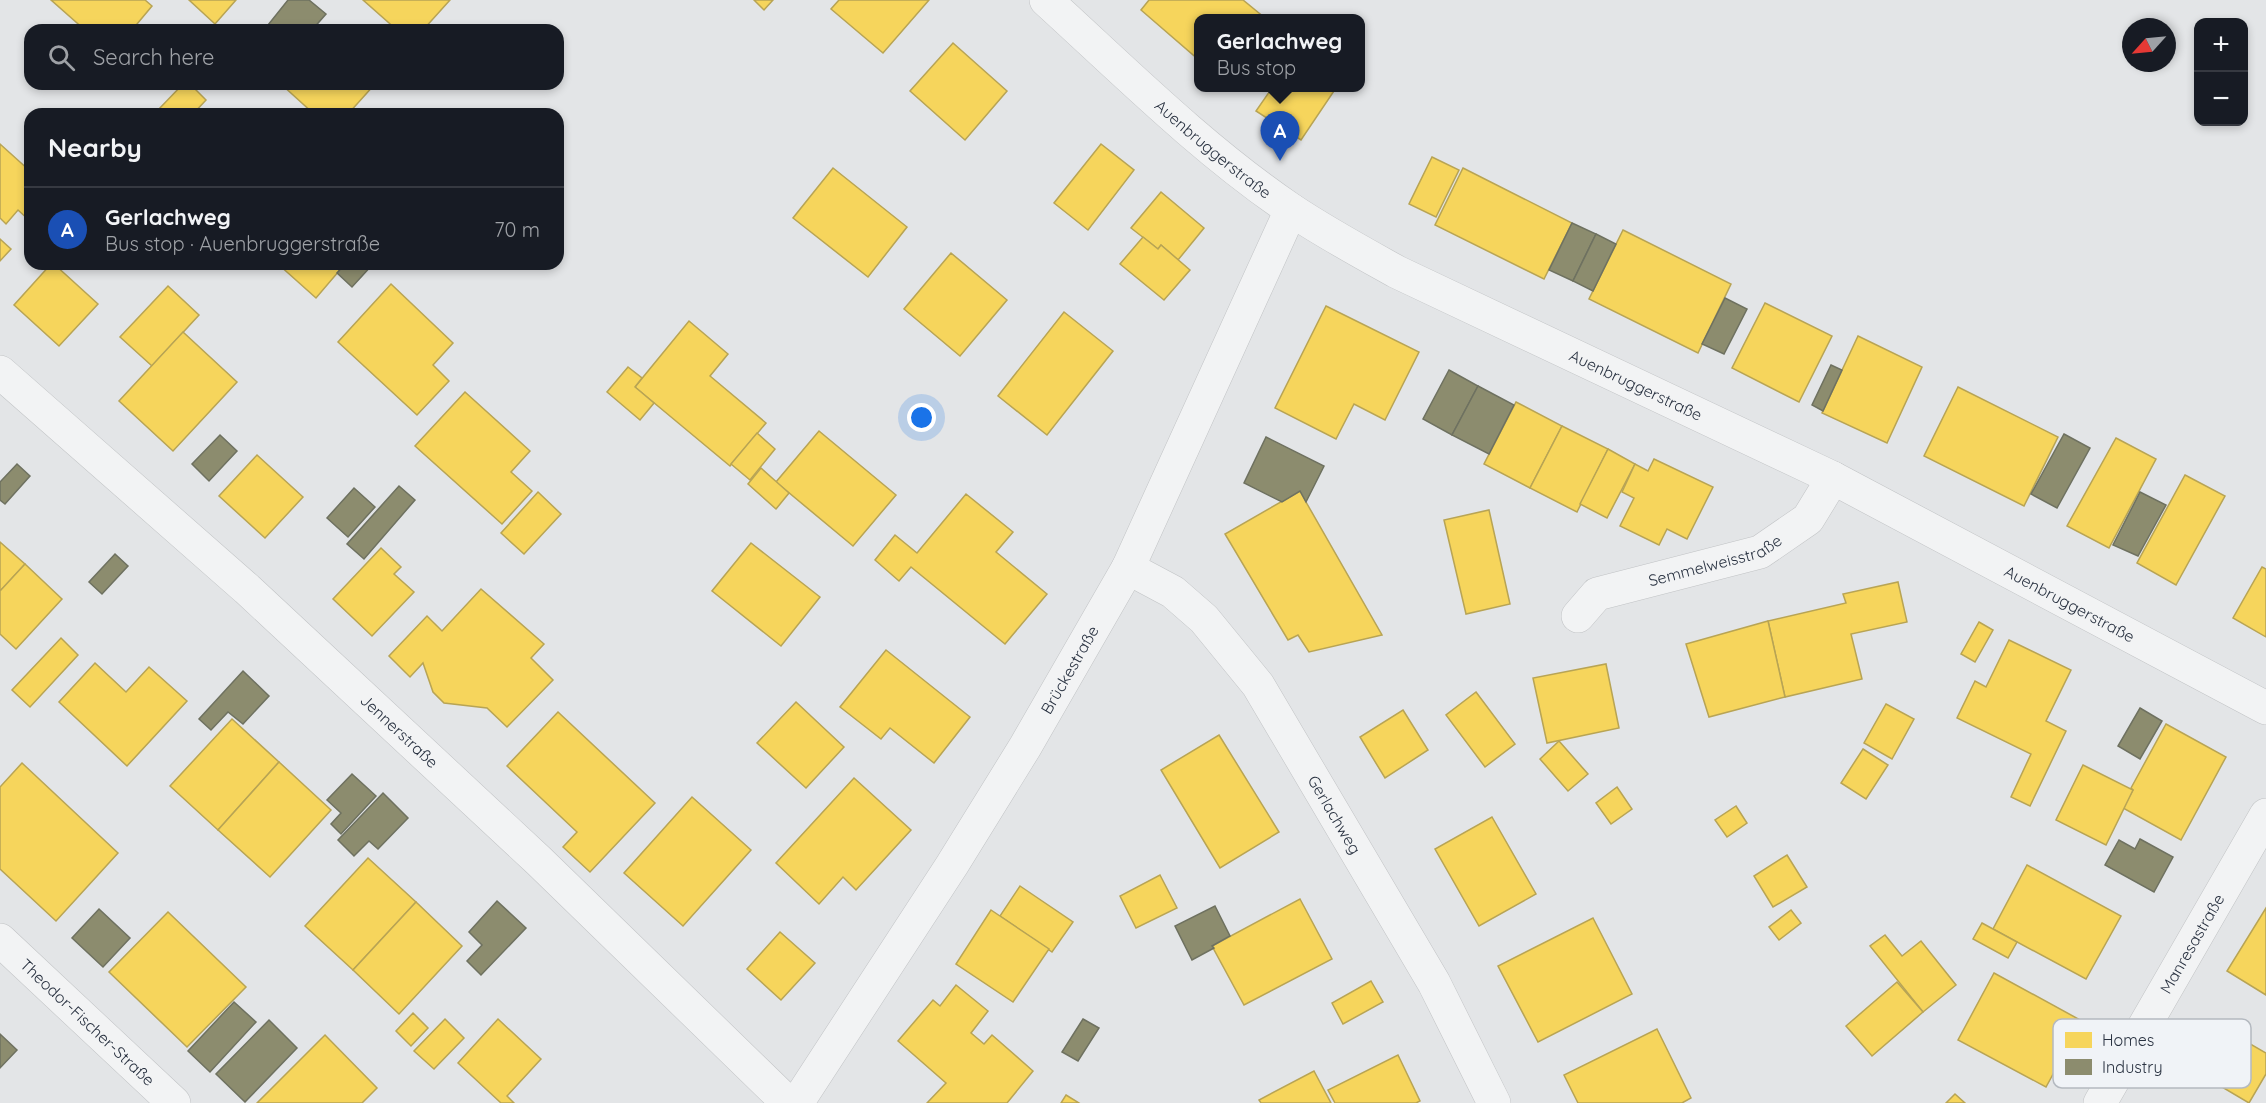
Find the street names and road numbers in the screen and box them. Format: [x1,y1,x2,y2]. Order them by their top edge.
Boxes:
street label: Auenbruggerstraße [1151,95,1275,203]
street label: Auenbruggerstraße [1566,345,1706,425]
street label: Semmelweisstraße [1646,530,1786,590]
street label: Auenbruggerstraße [2001,561,2138,646]
street label: Brückestraße [1036,622,1103,717]
street label: Jennerstraße [356,690,443,772]
street label: Gerlachweg [1304,772,1366,858]
street label: Manresastraße [2155,890,2228,997]
street label: Theodor-Fischer-Straße [16,954,159,1090]

